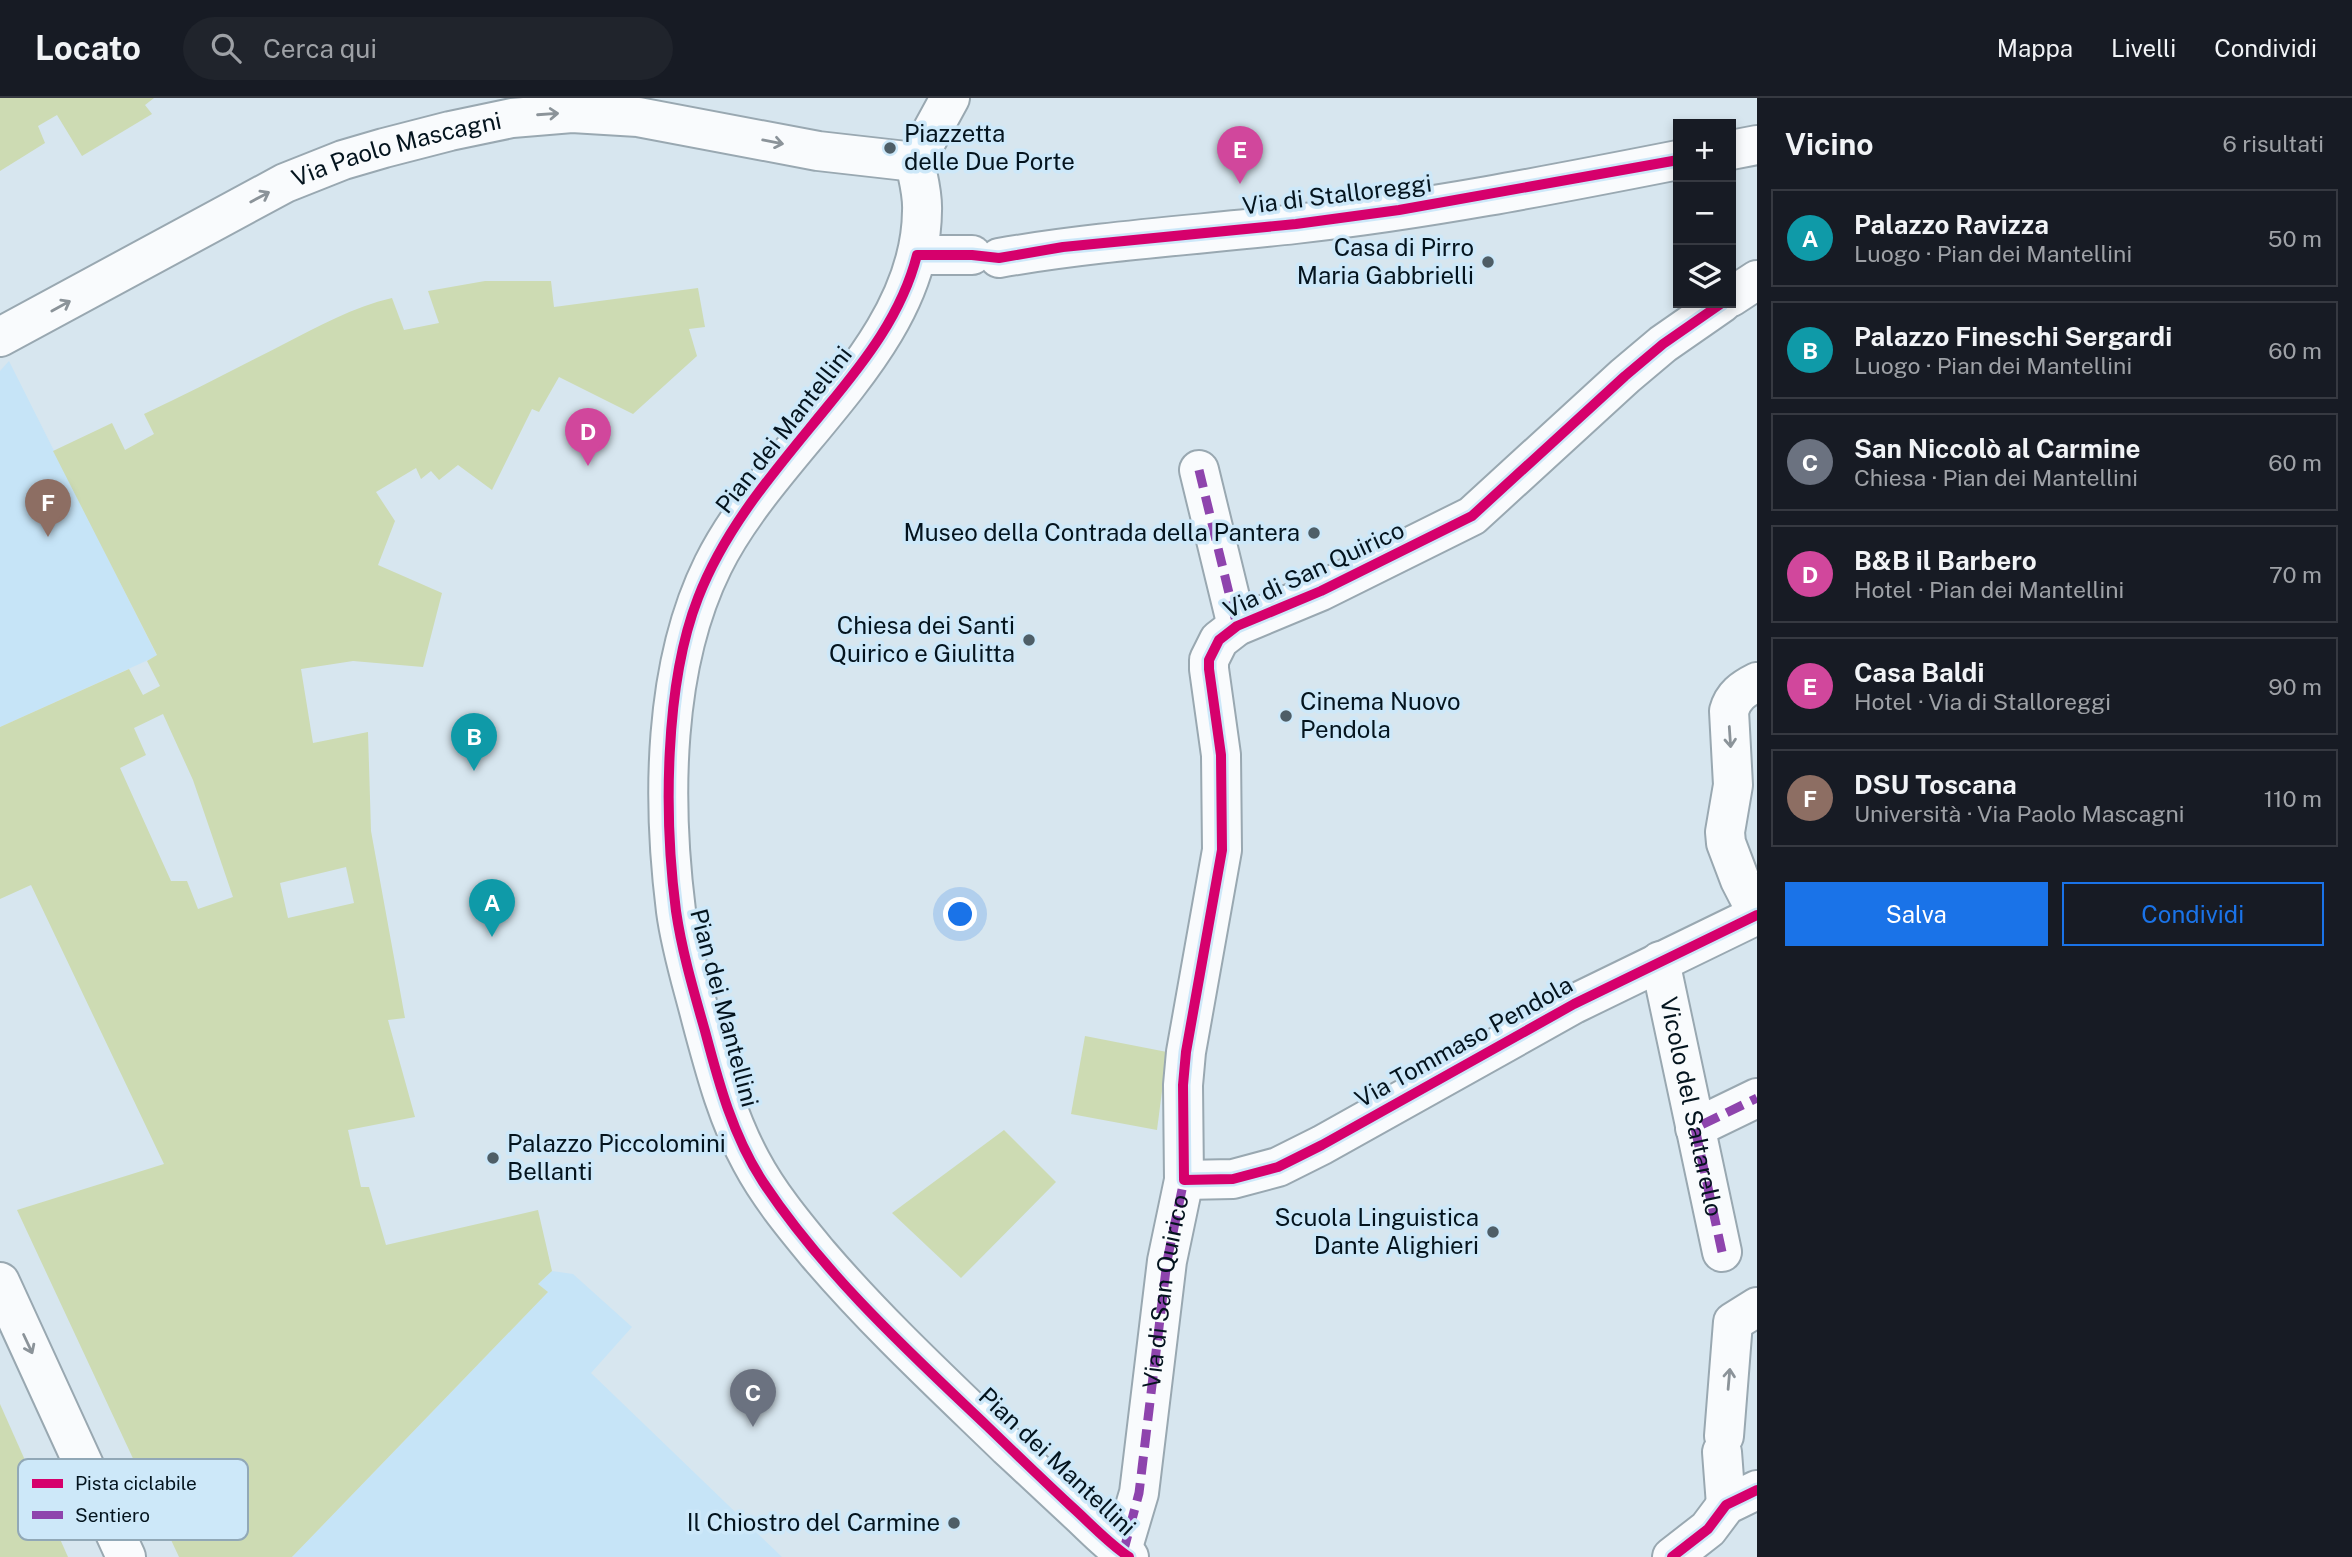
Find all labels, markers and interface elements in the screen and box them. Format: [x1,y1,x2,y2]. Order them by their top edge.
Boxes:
search box [183,17,673,80]
text: Locato [35,29,141,67]
icon: search [207,29,245,67]
text: Cerca qui [263,33,377,64]
text: Mappa [1997,34,2073,62]
text: Livelli [2111,34,2176,62]
text: Condividi [2214,34,2317,62]
street label: Via Paolo Mascagni [288,106,504,192]
one-way arrow [536,107,559,120]
place label: Piazzetta delle Due Porte [904,119,1075,175]
map controls [1673,119,1736,308]
button: + [1673,119,1736,182]
pin: E [1217,126,1263,184]
text: Vicino [1785,126,1874,162]
text: 6 risultati [2222,130,2324,157]
one-way arrow [761,135,784,149]
marker: Piazzetta delle Due Porte [882,140,898,156]
street label: Via di Stalloreggi [1241,168,1433,220]
button: − [1673,182,1736,245]
one-way arrow [249,190,270,203]
text: Palazzo Ravizza [1854,209,2049,240]
text: A [1802,225,1818,252]
text: 50 m [2268,225,2322,252]
place label: Casa di Pirro Maria Gabbrielli [1297,233,1474,289]
text: Luogo · Pian dei Mantellini [1854,240,2132,267]
button: layers [1673,245,1736,308]
marker: Casa di Pirro Maria Gabbrielli [1480,254,1496,270]
one-way arrow [50,299,70,313]
text: Palazzo Fineschi Sergardi [1854,321,2172,352]
text: B [1802,337,1818,364]
text: 60 m [2268,337,2322,364]
street label: Pian dei Mantellini [709,340,857,518]
text: Luogo · Pian dei Mantellini [1854,352,2132,379]
pin: D [565,408,611,466]
text: San Niccolò al Carmine [1854,433,2141,464]
text: C [1802,449,1818,476]
text: 60 m [2268,449,2322,476]
text: Chiesa · Pian dei Mantellini [1854,464,2138,491]
pin: F [25,479,71,537]
street label: Via di San Quirico [1219,515,1408,623]
place label: Museo della Contrada della Pantera [903,518,1300,546]
marker: Museo della Contrada della Pantera [1306,525,1322,541]
text: B&B il Barbero [1854,545,2037,576]
text: D [1802,561,1818,588]
text: 70 m [2269,561,2322,588]
text: Hotel · Pian dei Mantellini [1854,576,2124,603]
place label: Chiesa dei Santi Quirico e Giulitta [829,611,1015,667]
marker: Chiesa dei Santi Quirico e Giulitta [1021,632,1037,648]
text: Casa Baldi [1854,657,1984,688]
text: E [1803,673,1817,700]
text: 90 m [2268,673,2322,700]
place label: Cinema Nuovo Pendola [1300,687,1461,743]
text: Hotel · Via di Stalloreggi [1854,688,2111,715]
marker: Cinema Nuovo Pendola [1278,708,1294,724]
pin: B [451,713,497,771]
one-way arrow [1724,725,1737,747]
text: DSU Toscana [1854,769,2017,800]
text: F [1803,785,1817,812]
text: 110 m [2264,785,2322,812]
text: Università · Via Paolo Mascagni [1854,800,2184,827]
pin: A [469,879,515,937]
button: Salva [1785,882,2048,946]
button: Condividi [2062,882,2324,946]
your location [943,897,977,931]
street label: Pian dei Mantellini [685,906,765,1110]
street label: Via Tommaso Pendola [1350,970,1577,1113]
street label: Vicolo del Saltarello [1655,994,1729,1219]
place label: Palazzo Piccolomini Bellanti [507,1129,726,1185]
marker: Palazzo Piccolomini Bellanti [485,1150,501,1166]
street label: Via di San Quirico [1137,1192,1194,1390]
place label: Scuola Linguistica Dante Alighieri [1274,1203,1479,1259]
marker: Scuola Linguistica Dante Alighieri [1485,1224,1501,1240]
one-way arrow [22,1333,35,1354]
one-way arrow [1723,1368,1736,1391]
pin: C [730,1369,776,1427]
street label: Pian dei Mantellini [974,1382,1142,1541]
legend [18,1459,248,1540]
text: Pista ciclabile [75,1472,197,1494]
text: Sentiero [75,1504,150,1526]
place label: Il Chiostro del Carmine [687,1508,940,1536]
marker: Il Chiostro del Carmine [946,1515,962,1531]

